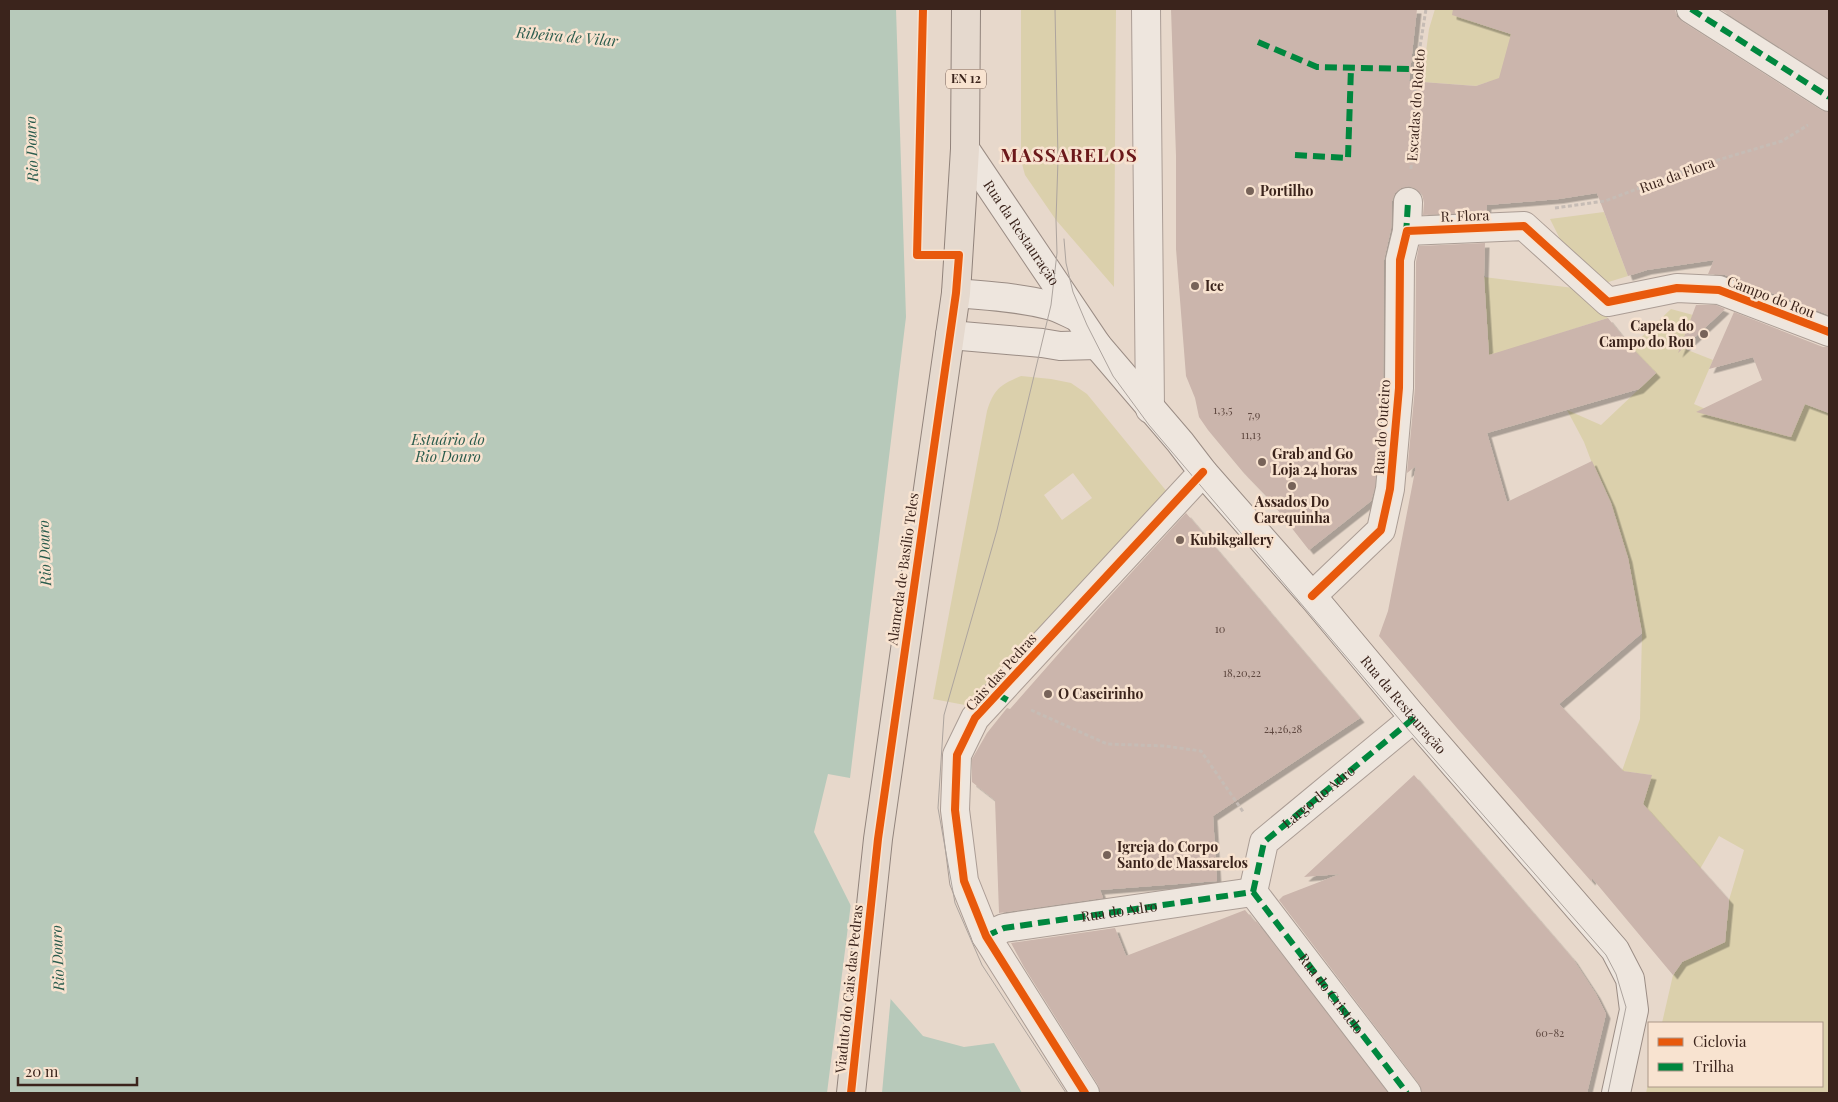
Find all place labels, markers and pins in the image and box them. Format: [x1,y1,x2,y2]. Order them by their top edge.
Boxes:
place label: Portilho [1260,181,1313,200]
marker: Portilho [1244,185,1256,197]
place label: Ice [1205,276,1224,295]
marker: Ice [1189,280,1201,292]
place label: Capela do Campo do Rou [1599,316,1695,351]
marker: Capela do Campo do Rou [1698,328,1710,340]
place label: Grab and Go Loja 24 horas [1272,444,1357,479]
marker: Grab and Go Loja 24 horas [1256,456,1268,468]
marker: Assados Do Carequinha [1286,480,1298,492]
place label: Assados Do Carequinha [1254,492,1331,527]
place label: Kubikgallery [1190,530,1274,549]
marker: Kubikgallery [1174,534,1186,546]
place label: O Caseirinho [1058,684,1143,703]
marker: O Caseirinho [1042,688,1054,700]
place label: Igreja do Corpo Santo de Massarelos [1117,837,1248,872]
marker: Igreja do Corpo Santo de Massarelos [1101,849,1113,861]

